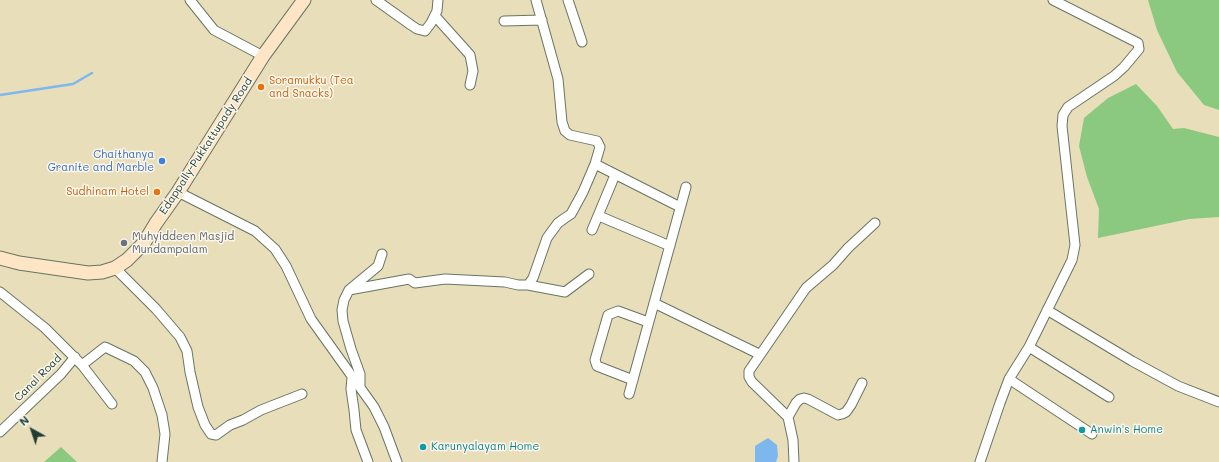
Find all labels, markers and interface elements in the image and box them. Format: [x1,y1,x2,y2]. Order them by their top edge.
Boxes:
place label: Soramukku (Tea and Snacks) [269,74,354,100]
street label: Edappally-Pukkattupady Road [157,75,255,217]
marker: Soramukku (Tea and Snacks) [256,82,266,92]
place label: Chaithanya Granite and Marble [48,148,154,174]
marker: Chaithanya Granite and Marble [157,156,167,166]
place label: Sudhinam Hotel [66,185,149,199]
marker: Sudhinam Hotel [152,187,162,197]
place label: Muhyiddeen Masjid Mundampalam [132,230,234,256]
marker: Muhyiddeen Masjid Mundampalam [119,238,129,248]
street label: Canal Road [12,352,64,404]
north arrow [12,410,52,450]
text: N [16,412,32,429]
place label: Anwin's Home [1090,423,1163,437]
marker: Anwin's Home [1077,425,1087,435]
place label: Karunyalayam Home [431,440,539,454]
marker: Karunyalayam Home [418,442,428,452]

